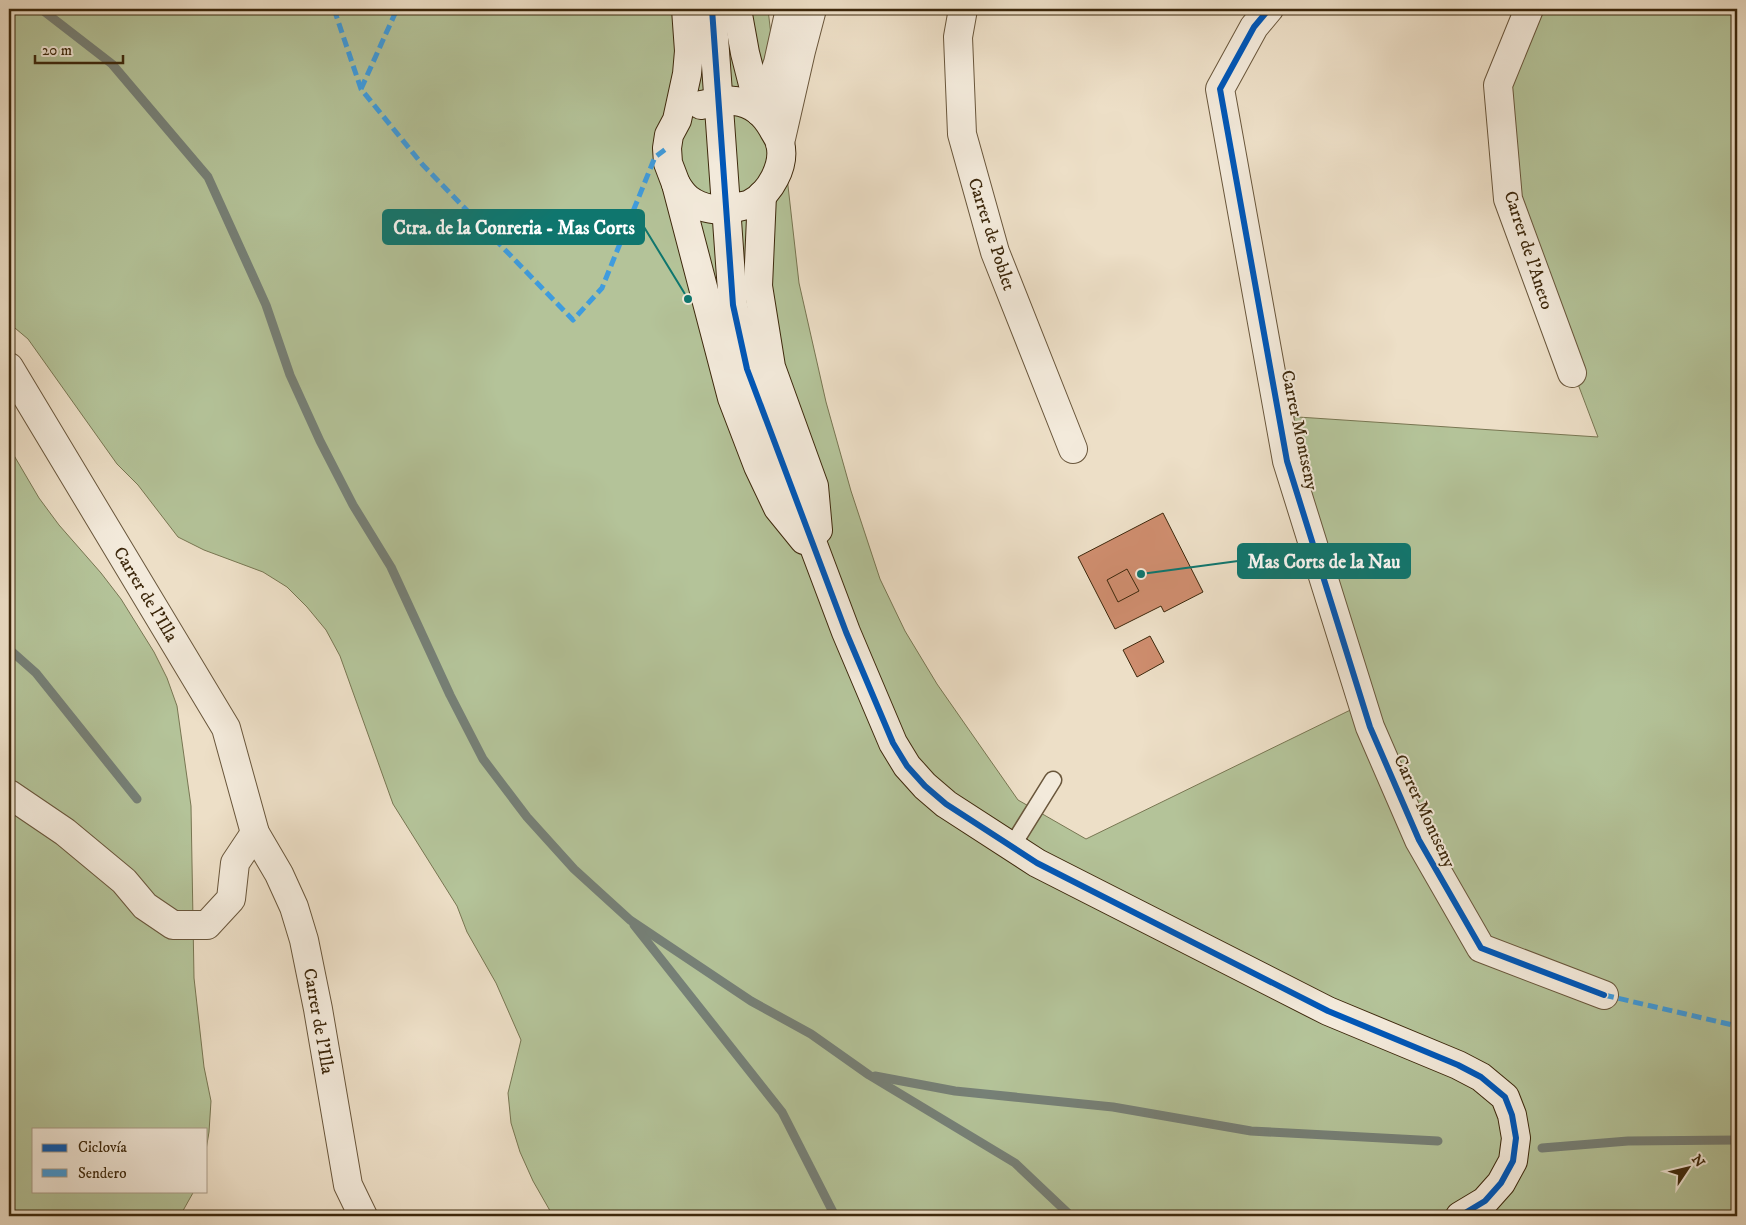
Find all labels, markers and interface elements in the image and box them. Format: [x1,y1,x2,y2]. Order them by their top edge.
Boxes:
scale bar [35,32,122,64]
text: 20 m [42,41,72,60]
street label: Carrer de Poblet [962,175,1020,294]
street label: Carrer de l'Aneto [1499,188,1558,313]
callout: Ctra. de la Conreria - Mas Corts [383,210,644,244]
text: Ctra. de la Conreria - Mas Corts [393,217,635,240]
street label: Carrer Montseny [1276,368,1323,493]
street label: Carrer de l'Illa [108,543,182,646]
callout: Mas Corts de la Nau [1238,544,1410,578]
text: Mas Corts de la Nau [1248,551,1400,574]
street label: Carrer Montseny [1388,751,1460,872]
street label: Carrer de l'Illa [298,966,338,1076]
legend [32,1128,208,1192]
text: Ciclovía [78,1138,127,1157]
north arrow [1664,1142,1714,1192]
text: N [1687,1151,1709,1171]
text: Sendero [78,1164,126,1183]

